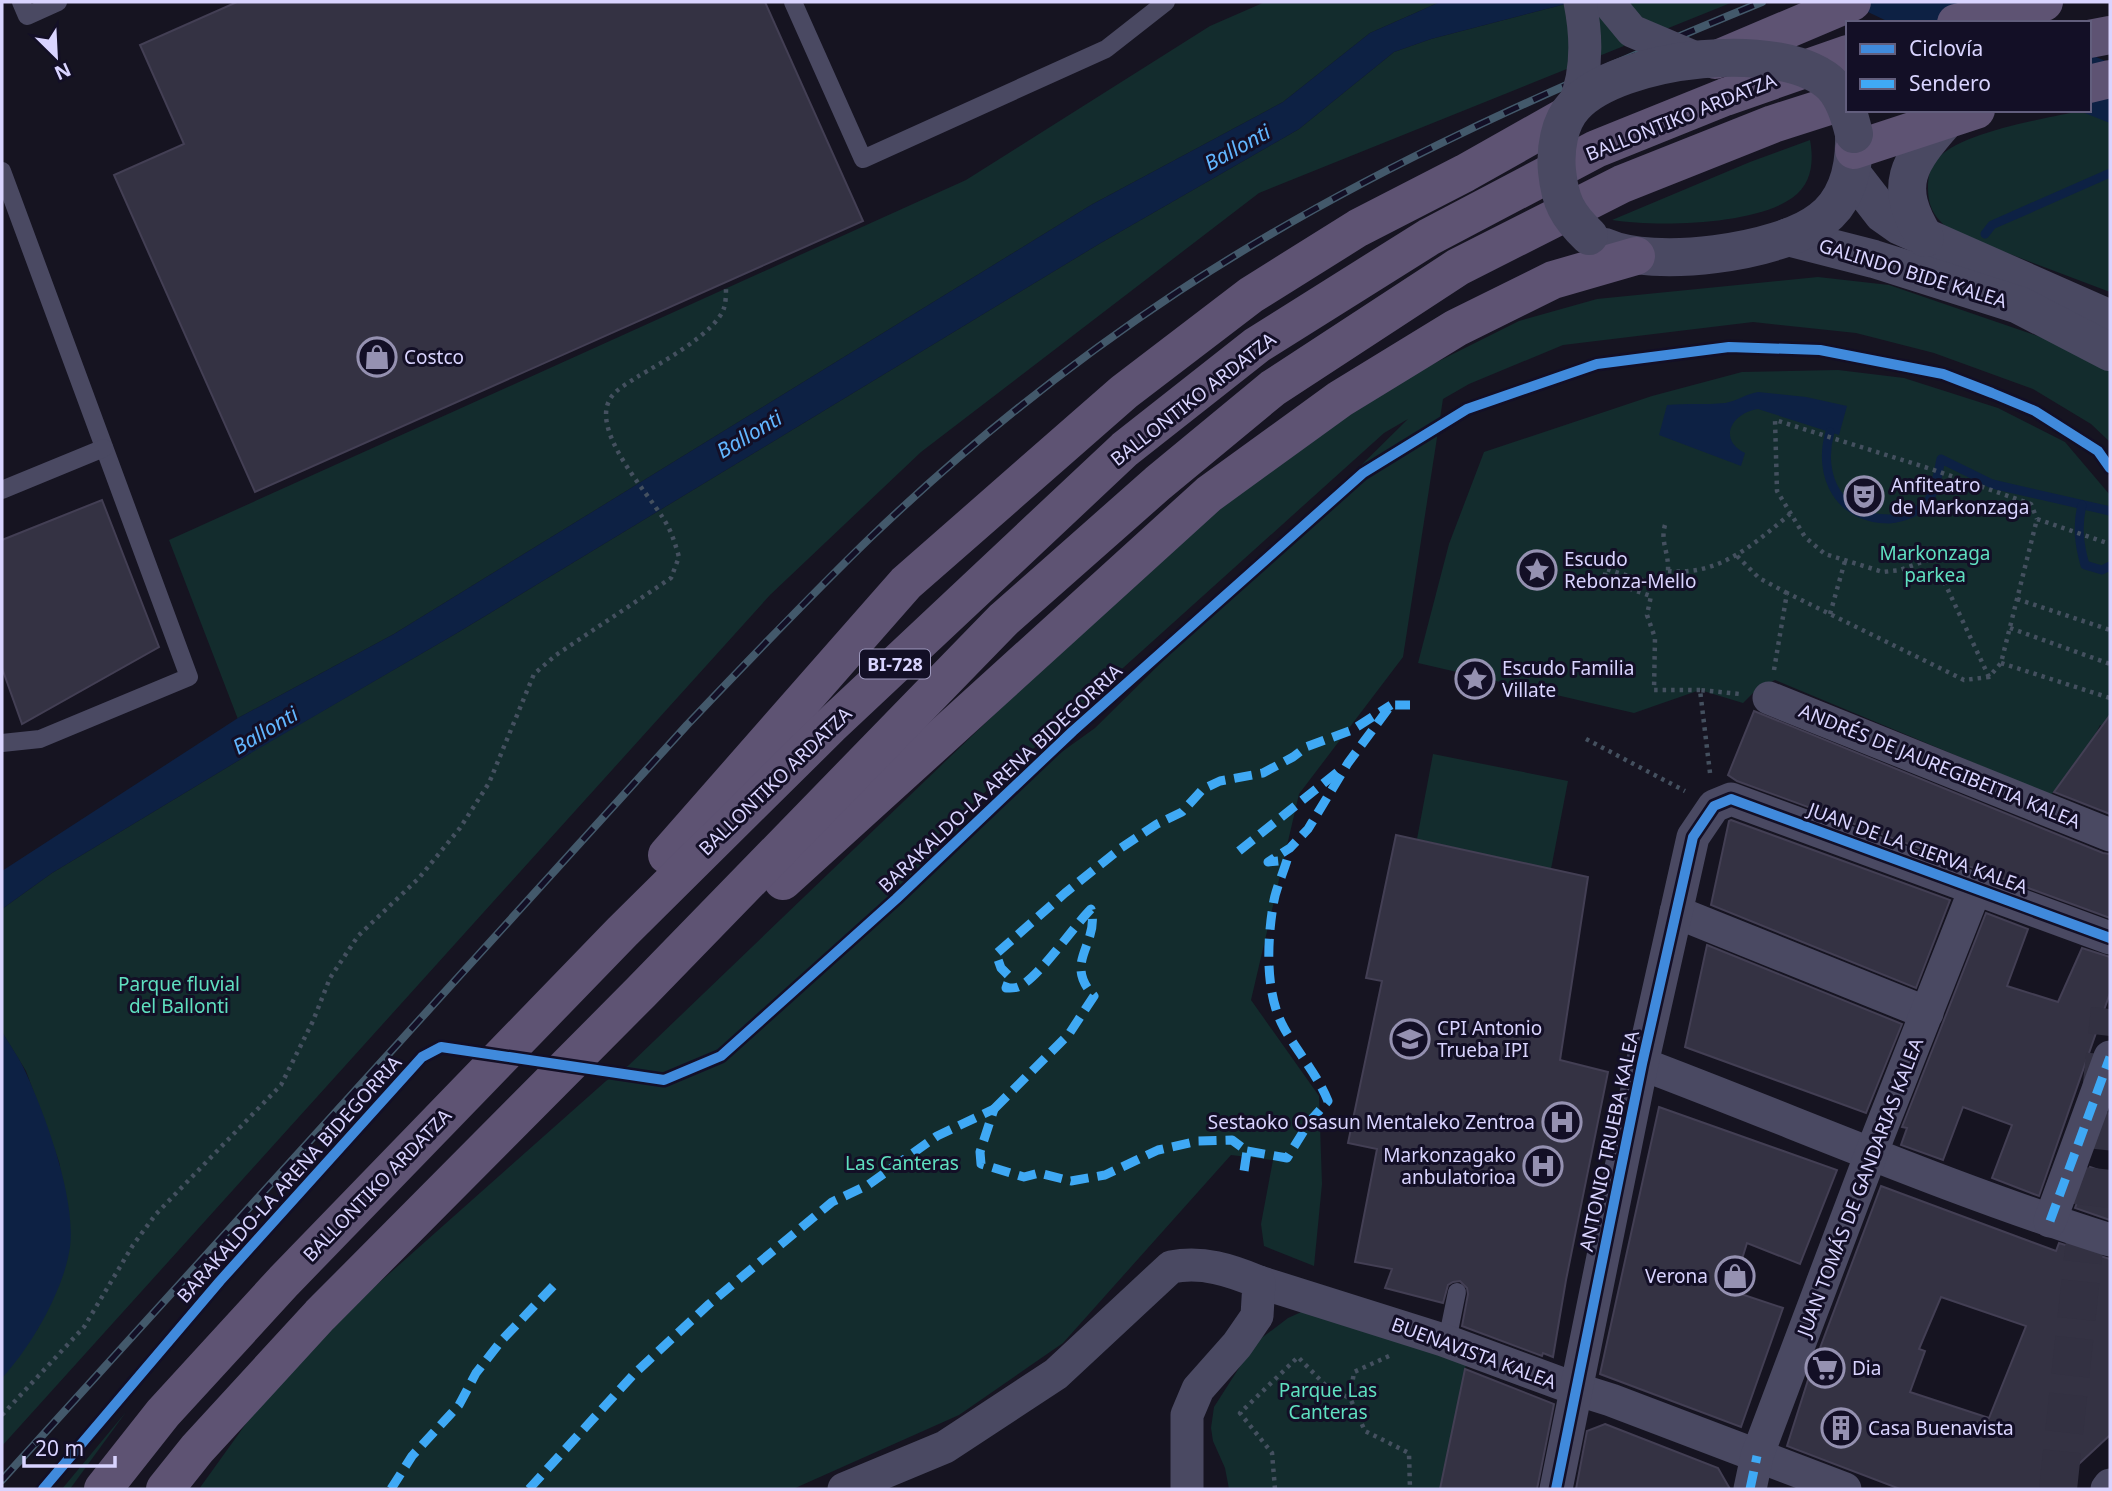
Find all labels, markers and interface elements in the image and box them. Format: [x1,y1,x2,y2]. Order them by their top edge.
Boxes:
north arrow [21,21,91,91]
legend [1846,21,2091,112]
text: Ciclovía [1909,34,1983,62]
text: N [51,57,75,87]
street label: BALLONTIKO ARDATZA [1582,67,1781,167]
text: Sendero [1909,69,1991,97]
water label: Ballonti [1199,117,1276,177]
street label: GALINDO BIDE KALEA [1816,232,2011,314]
street label: BALLONTIKO ARDATZA [1105,326,1282,472]
shop icon: Costco [356,336,398,378]
place label: Costco [404,344,464,370]
water label: Ballonti [711,403,787,464]
place label: Anfiteatro de Markonzaga [1891,472,2029,520]
theatre icon: Anfiteatro de Markonzaga [1843,475,1885,517]
park label: Markonzaga parkea [1879,540,1991,588]
place label: Escudo Rebonza-Mello [1564,546,1696,594]
place icon: Escudo Rebonza-Mello [1516,549,1558,591]
road number: BI-728 [860,650,930,678]
place label: Escudo Familia Villate [1502,655,1634,703]
street label: BARAKALDO-LA ARENA BIDEGORRIA [873,657,1128,898]
place icon: Escudo Familia Villate [1454,658,1496,700]
street label: ANDRÉS DE JAUREGIBEITIA KALEA [1795,697,2085,835]
water label: Ballonti [227,699,303,760]
street label: BALLONTIKO ARDATZA [693,700,858,861]
street label: JUAN DE LA CIERVA KALEA [1803,795,2032,900]
park label: Parque fluvial del Ballonti [118,971,240,1019]
place label: CPI Antonio Trueba IPI [1437,1015,1542,1063]
school or university icon: CPI Antonio Trueba IPI [1389,1018,1431,1060]
street label: ANTONIO TRUEBA KALEA [1573,1027,1645,1254]
street label: JUAN TOMÁS DE GANDARIAS KALEA [1790,1033,1929,1342]
street label: BARAKALDO-LA ARENA BIDEGORRIA [171,1049,408,1308]
hospital icon: Sestaoko Osasun Mentaleko Zentroa [1541,1101,1583,1143]
street label: BALLONTIKO ARDATZA [297,1102,458,1267]
place label: Sestaoko Osasun Mentaleko Zentroa [1208,1109,1535,1135]
place label: Markonzagako anbulatorioa [1383,1142,1516,1190]
hospital icon: Markonzagako anbulatorioa [1522,1145,1564,1187]
park label: Las Canteras [845,1150,959,1176]
shop icon: Verona [1714,1255,1756,1297]
place label: Verona [1645,1263,1708,1289]
street label: BUENAVISTA KALEA [1388,1311,1561,1395]
supermarket icon: Dia [1804,1347,1846,1389]
place label: Dia [1852,1355,1881,1381]
park label: Parque Las Canteras [1279,1377,1377,1425]
building icon: Casa Buenavista [1820,1407,1862,1449]
place label: Casa Buenavista [1868,1415,2014,1441]
scale bar [24,1424,116,1468]
text: 20 m [35,1434,84,1462]

